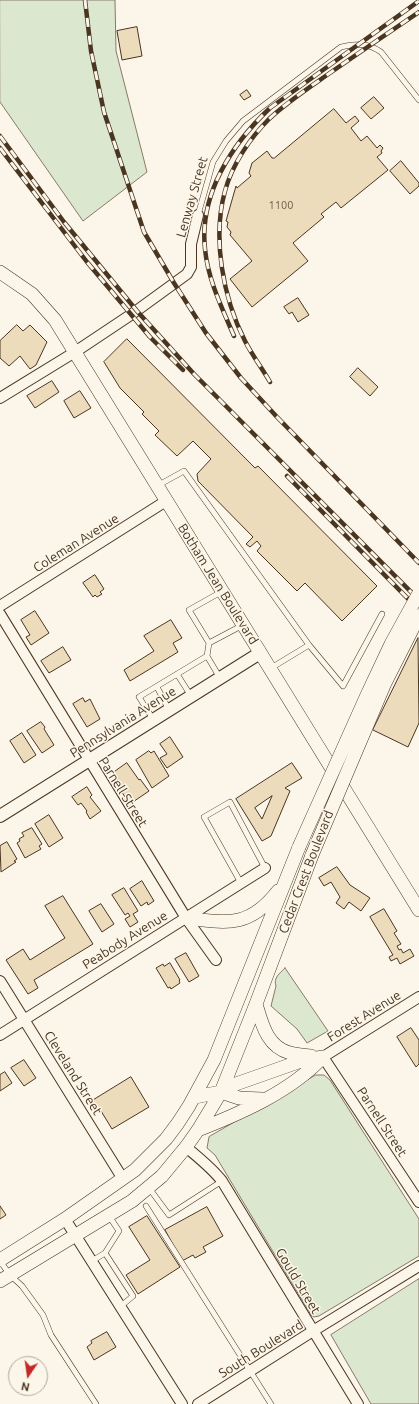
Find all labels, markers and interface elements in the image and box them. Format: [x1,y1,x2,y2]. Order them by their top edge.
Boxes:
street label: Lenway Street [173,155,211,239]
house number: 1100 [269,198,293,212]
street label: Coleman Avenue [30,510,122,576]
street label: Botham Jean Boulevard [174,521,262,647]
street label: Pennsylvania Avenue [67,683,179,761]
street label: Parnell Street [95,754,151,830]
street label: Cedar Crest Boulevard [275,808,337,936]
street label: Peabody Avenue [80,908,170,972]
street label: Forest Avenue [324,987,404,1045]
street label: Cleveland Street [41,1028,105,1118]
street label: Parnell Street [354,1084,410,1160]
street label: Gould Street [272,1245,324,1317]
street label: South Boulevard [216,1317,306,1381]
north arrow [8,1356,48,1396]
text: N [20,1380,31,1393]

